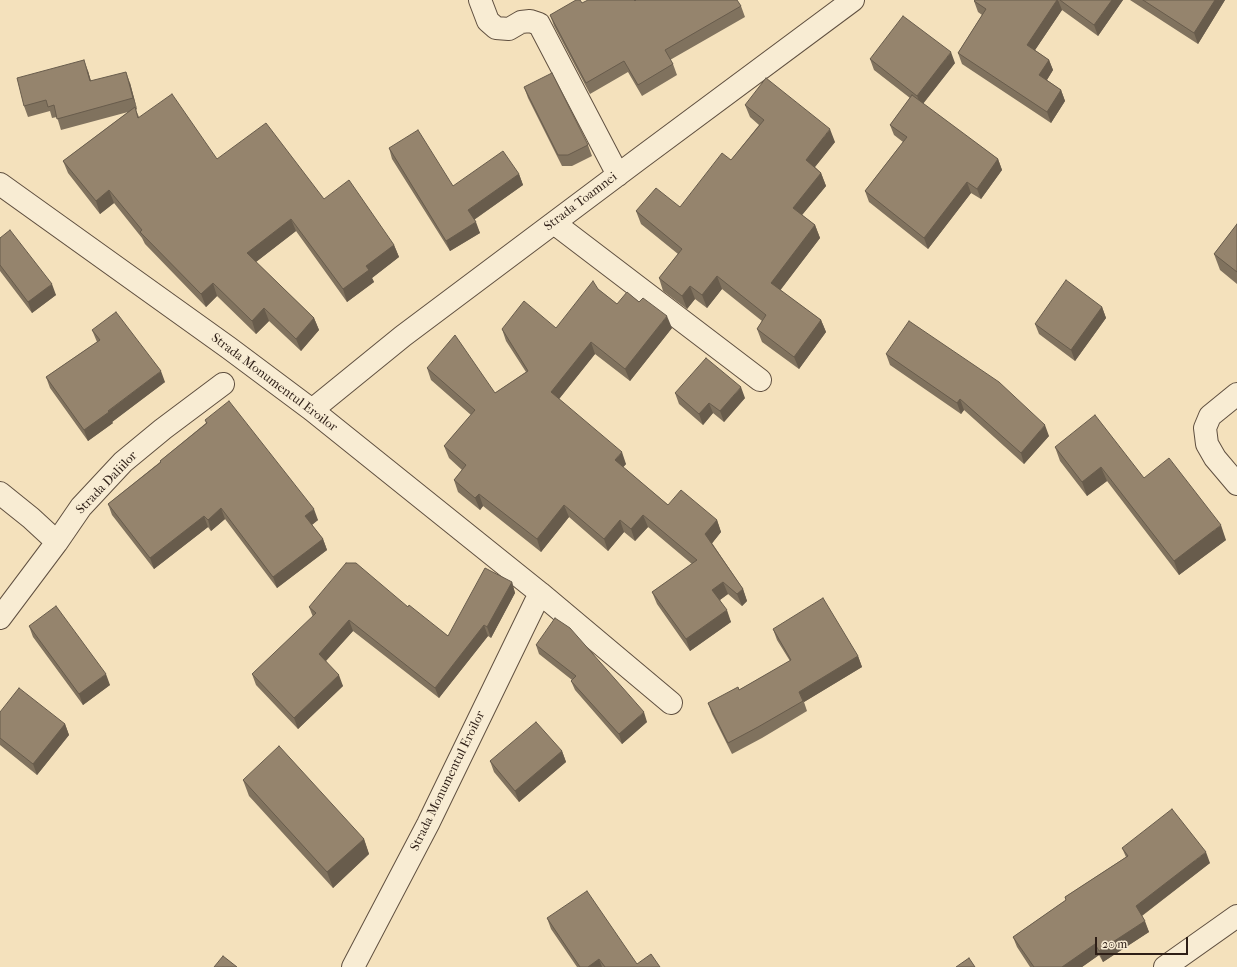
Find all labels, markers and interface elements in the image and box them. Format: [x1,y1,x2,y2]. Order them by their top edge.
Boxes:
street label: Strada Toamnei [541,169,621,235]
street label: Strada Monumentul Eroilor [208,330,340,436]
street label: Strada Daliilor [73,448,141,518]
street label: Strada Monumentul Eroilor [407,708,489,854]
scale bar [1097,929,1190,955]
text: 20 m [1102,937,1127,951]

